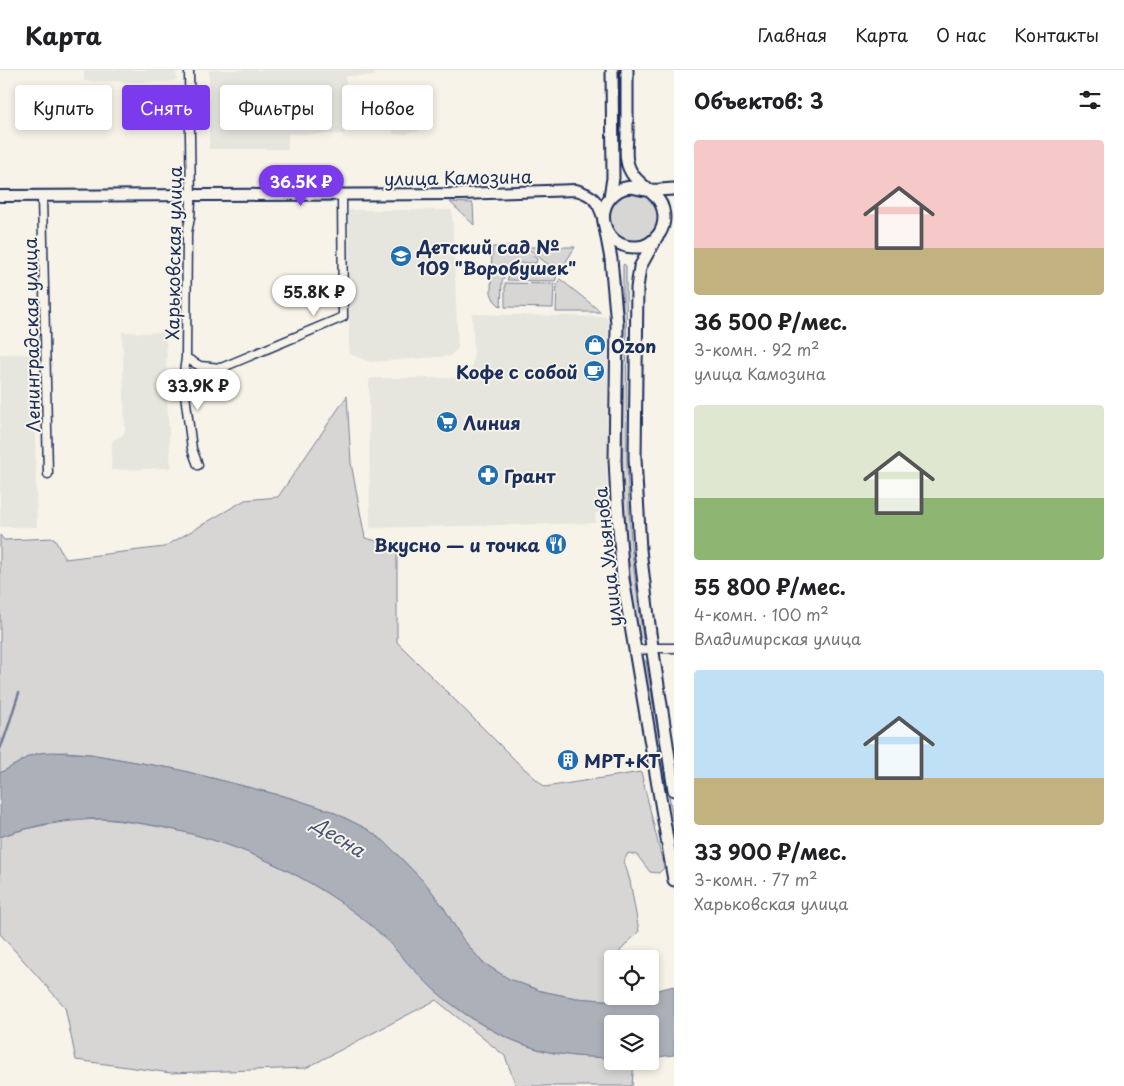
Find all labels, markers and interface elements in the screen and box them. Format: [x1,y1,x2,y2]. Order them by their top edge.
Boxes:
text: Карта [25,17,102,53]
text: Главная [758,21,827,48]
text: Карта [855,21,908,48]
text: О нас [936,21,986,48]
text: Контакты [1014,21,1099,48]
text: Объектов: 3 [694,84,824,116]
chip: Купить [15,85,112,130]
chip: Снять [122,85,210,130]
chip: Фильтры [220,85,332,130]
chip: Новое [342,85,433,130]
icon: filters [1076,86,1104,114]
street label: улица Камозина [384,162,533,192]
pin: 36.5K ₽ [255,164,347,207]
street label: Харьковская улица [158,165,188,340]
text: 36.5K ₽ [270,169,332,193]
icon: home [854,173,944,263]
place label: Детский сад № 109 "Воробушек" [416,233,576,281]
street label: Ленинградская улица [16,237,46,433]
school or university icon: Детский сад № 109 "Воробушек" [389,244,413,268]
pin: 55.8K ₽ [268,274,360,317]
text: 55.8K ₽ [283,279,345,303]
text: 36 500 ₽/мес. [694,305,847,337]
place label: Ozon [611,332,656,359]
shop icon: Ozon [583,333,607,357]
text: 3-комн. · 92 m² [694,337,819,361]
place label: Кофе с собой [456,358,578,385]
cafe icon: Кофе с собой [582,359,606,383]
text: улица Камозина [694,361,826,385]
pin: 33.9K ₽ [152,368,244,411]
text: 33.9K ₽ [167,373,229,397]
place label: Линия [463,409,521,436]
supermarket icon: Линия [435,410,459,434]
icon: home [854,438,944,528]
place label: Грант [504,462,556,489]
pharmacy icon: Грант [476,463,500,487]
street label: улица Ульянова [586,485,628,628]
place label: Вкусно — и точка [374,531,540,558]
restaurant icon: Вкусно — и точка [544,532,568,556]
text: 55 800 ₽/мес. [694,570,846,602]
text: 4-комн. · 100 m² [694,602,829,626]
text: Владимирская улица [694,626,861,650]
icon: home [854,703,944,793]
place label: МРТ+КТ [584,747,661,774]
building icon: МРТ+КТ [556,748,580,772]
water label: Десна [306,808,372,864]
text: 33 900 ₽/мес. [694,835,847,867]
text: 3-комн. · 77 m² [694,867,817,891]
text: Харьковская улица [694,891,848,915]
map controls [604,950,659,1070]
button: locate [604,950,659,1005]
button: layers [604,1015,659,1070]

